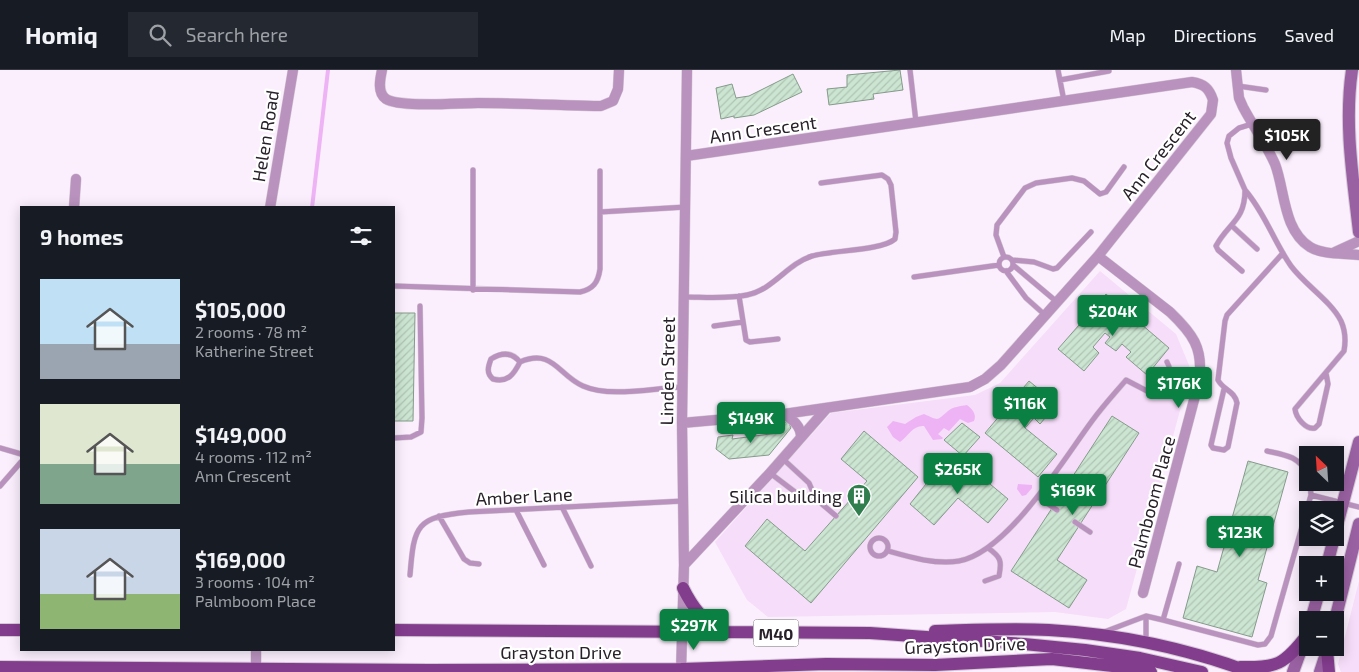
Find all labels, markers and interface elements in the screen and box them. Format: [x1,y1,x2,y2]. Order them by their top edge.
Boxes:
search box [128,12,478,57]
text: Homiq [25,20,98,49]
icon: search [146,21,174,49]
text: Search here [186,23,288,46]
text: Map [1109,24,1146,46]
text: Directions [1174,24,1257,46]
text: Saved [1285,24,1334,46]
street label: Helen Road [247,89,283,183]
street label: Ann Crescent [1116,106,1200,204]
street label: Ann Crescent [708,111,818,147]
pin: $105K [1252,118,1322,161]
text: $105K [1264,125,1310,144]
icon: filters [347,222,375,250]
text: 9 homes [40,224,123,249]
pin: $204K [1078,294,1148,337]
text: $105,000 [195,297,286,322]
icon: home [80,299,140,359]
text: $204K [1088,301,1138,320]
street label: Linden Street [655,316,679,426]
text: 2 rooms · 78 m² [195,322,307,341]
text: Katherine Street [195,341,314,360]
pin: $176K [1144,366,1214,409]
text: $176K [1157,373,1201,392]
pin: $116K [990,386,1060,429]
text: $116K [1004,393,1046,412]
pin: $149K [716,402,786,444]
text: $149K [728,408,774,427]
text: $149,000 [195,422,287,447]
icon: home [80,424,140,484]
street label: Palmboom Place [1123,433,1179,571]
north arrow [1299,446,1344,491]
map controls [1299,446,1344,656]
text: 4 rooms · 112 m² [195,447,312,466]
pin: $265K [923,452,993,495]
text: $265K [935,459,982,478]
text: Ann Crescent [195,466,291,485]
pin: $169K [1038,474,1108,516]
text: $169K [1050,480,1096,499]
street label: Amber Lane [475,482,573,510]
building icon: Silica building [846,483,872,517]
place label: Silica building [729,485,842,507]
button: layers [1299,501,1344,546]
pin: $123K [1205,516,1275,558]
text: $123K [1218,522,1262,541]
text: $169,000 [195,547,286,572]
icon: home [80,549,140,609]
button: + [1299,556,1344,601]
text: 3 rooms · 104 m² [195,572,315,591]
text: Palmboom Place [195,591,316,610]
pin: $297K [659,608,729,651]
button: − [1299,611,1344,656]
text: $297K [671,615,717,634]
road number: M40 [754,620,798,646]
street label: Grayston Drive [904,632,1026,658]
street label: Grayston Drive [500,641,622,663]

